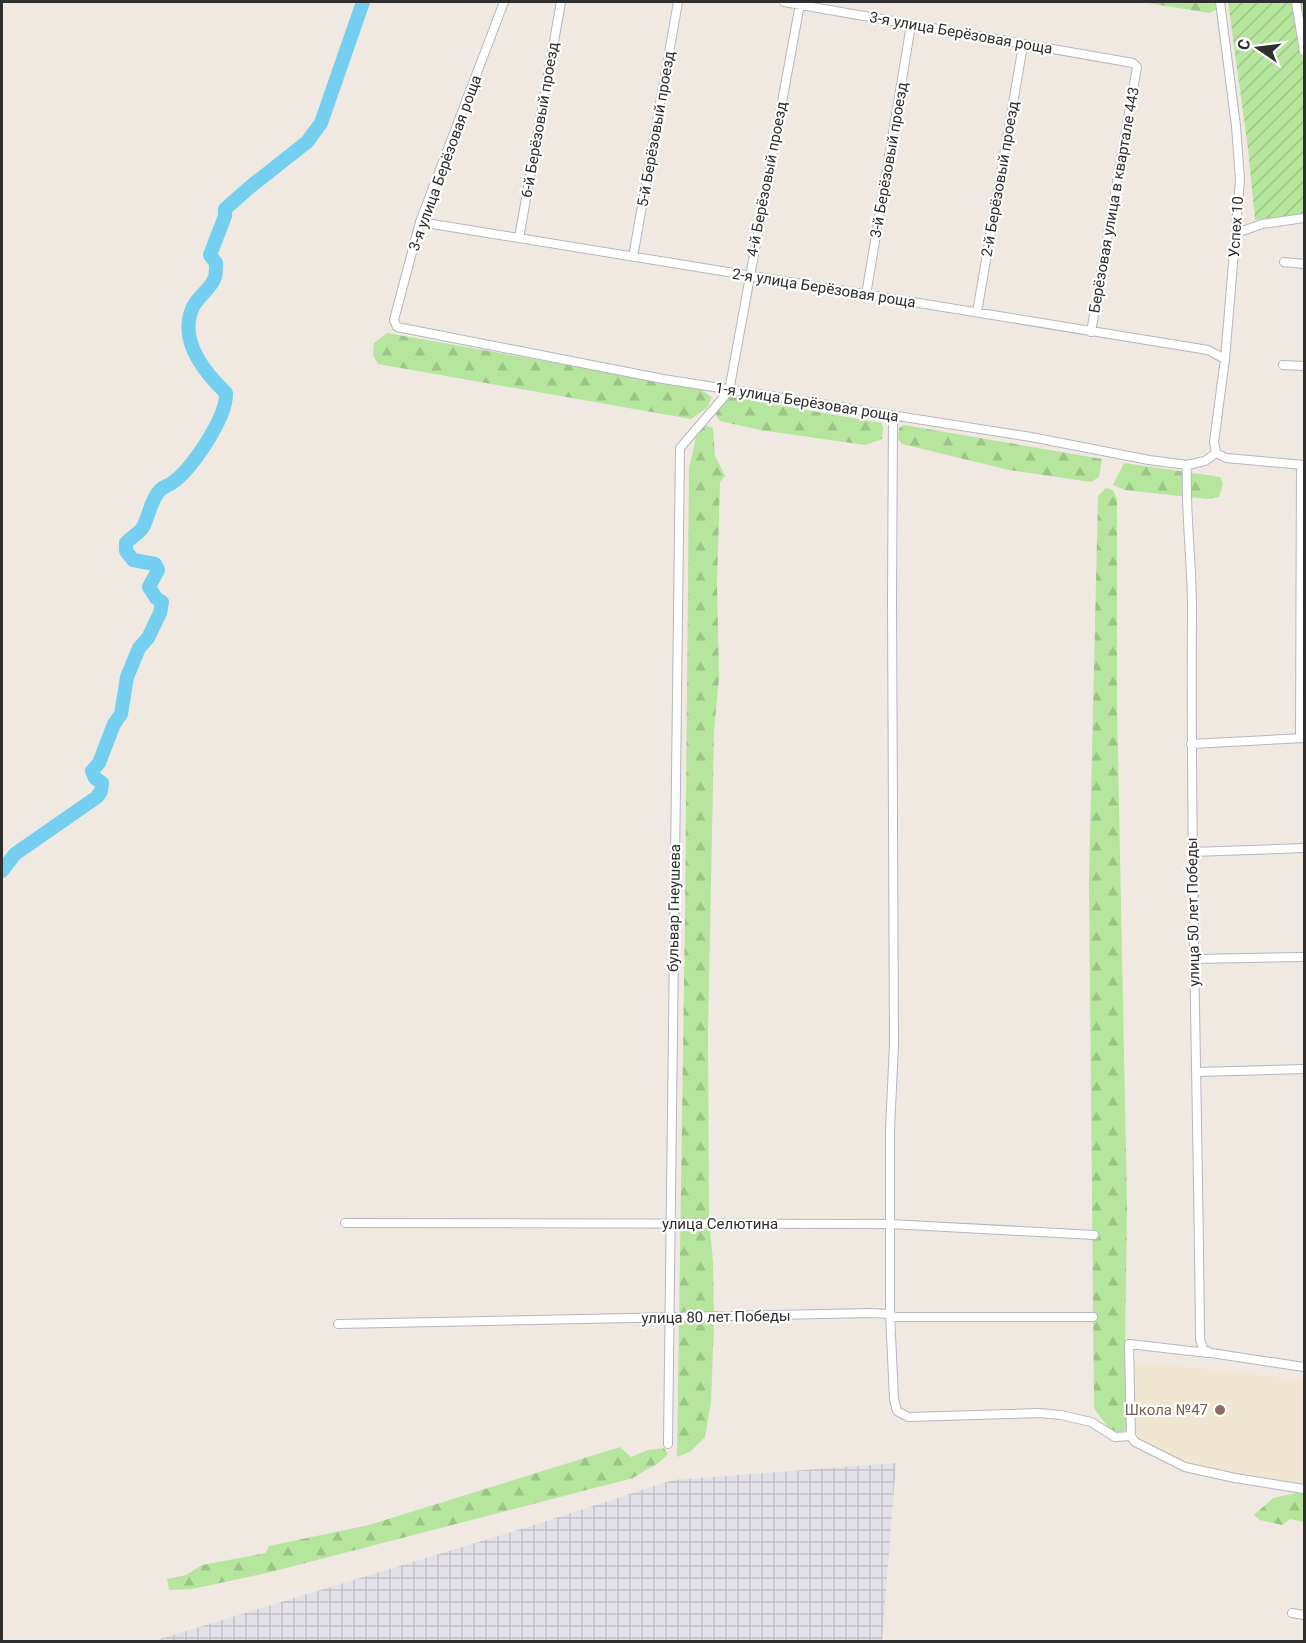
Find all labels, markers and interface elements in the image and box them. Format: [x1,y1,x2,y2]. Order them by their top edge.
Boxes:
street label: 3-я улица Берёзовая роща [868,8,1054,58]
north arrow [1228,18,1288,78]
text: С [1233,37,1254,52]
street label: 6-й Берёзовый проезд [517,41,563,199]
street label: 5-й Берёзовый проезд [633,50,679,208]
street label: 3-я улица Берёзовая роща [405,73,485,253]
street label: 3-й Берёзовый проезд [866,81,912,239]
street label: Берёзовая улица в квартале 443 [1085,85,1143,315]
street label: 4-й Берёзовый проезд [743,100,791,258]
street label: 2-й Берёзовый проезд [977,100,1023,258]
street label: Успех 10 [1225,196,1247,258]
street label: 2-я улица Берёзовая роща [731,265,917,311]
street label: 1-я улица Берёзовая роща [714,379,900,425]
street label: улица 50 лет Победы [1183,837,1203,987]
street label: бульвар Гнеушева [664,844,684,972]
street label: улица Селютина [662,1215,778,1233]
street label: улица 80 лет Победы [641,1307,791,1327]
place label: Школа №47 [1125,1401,1208,1419]
marker: Школа №47 [1213,1403,1227,1417]

